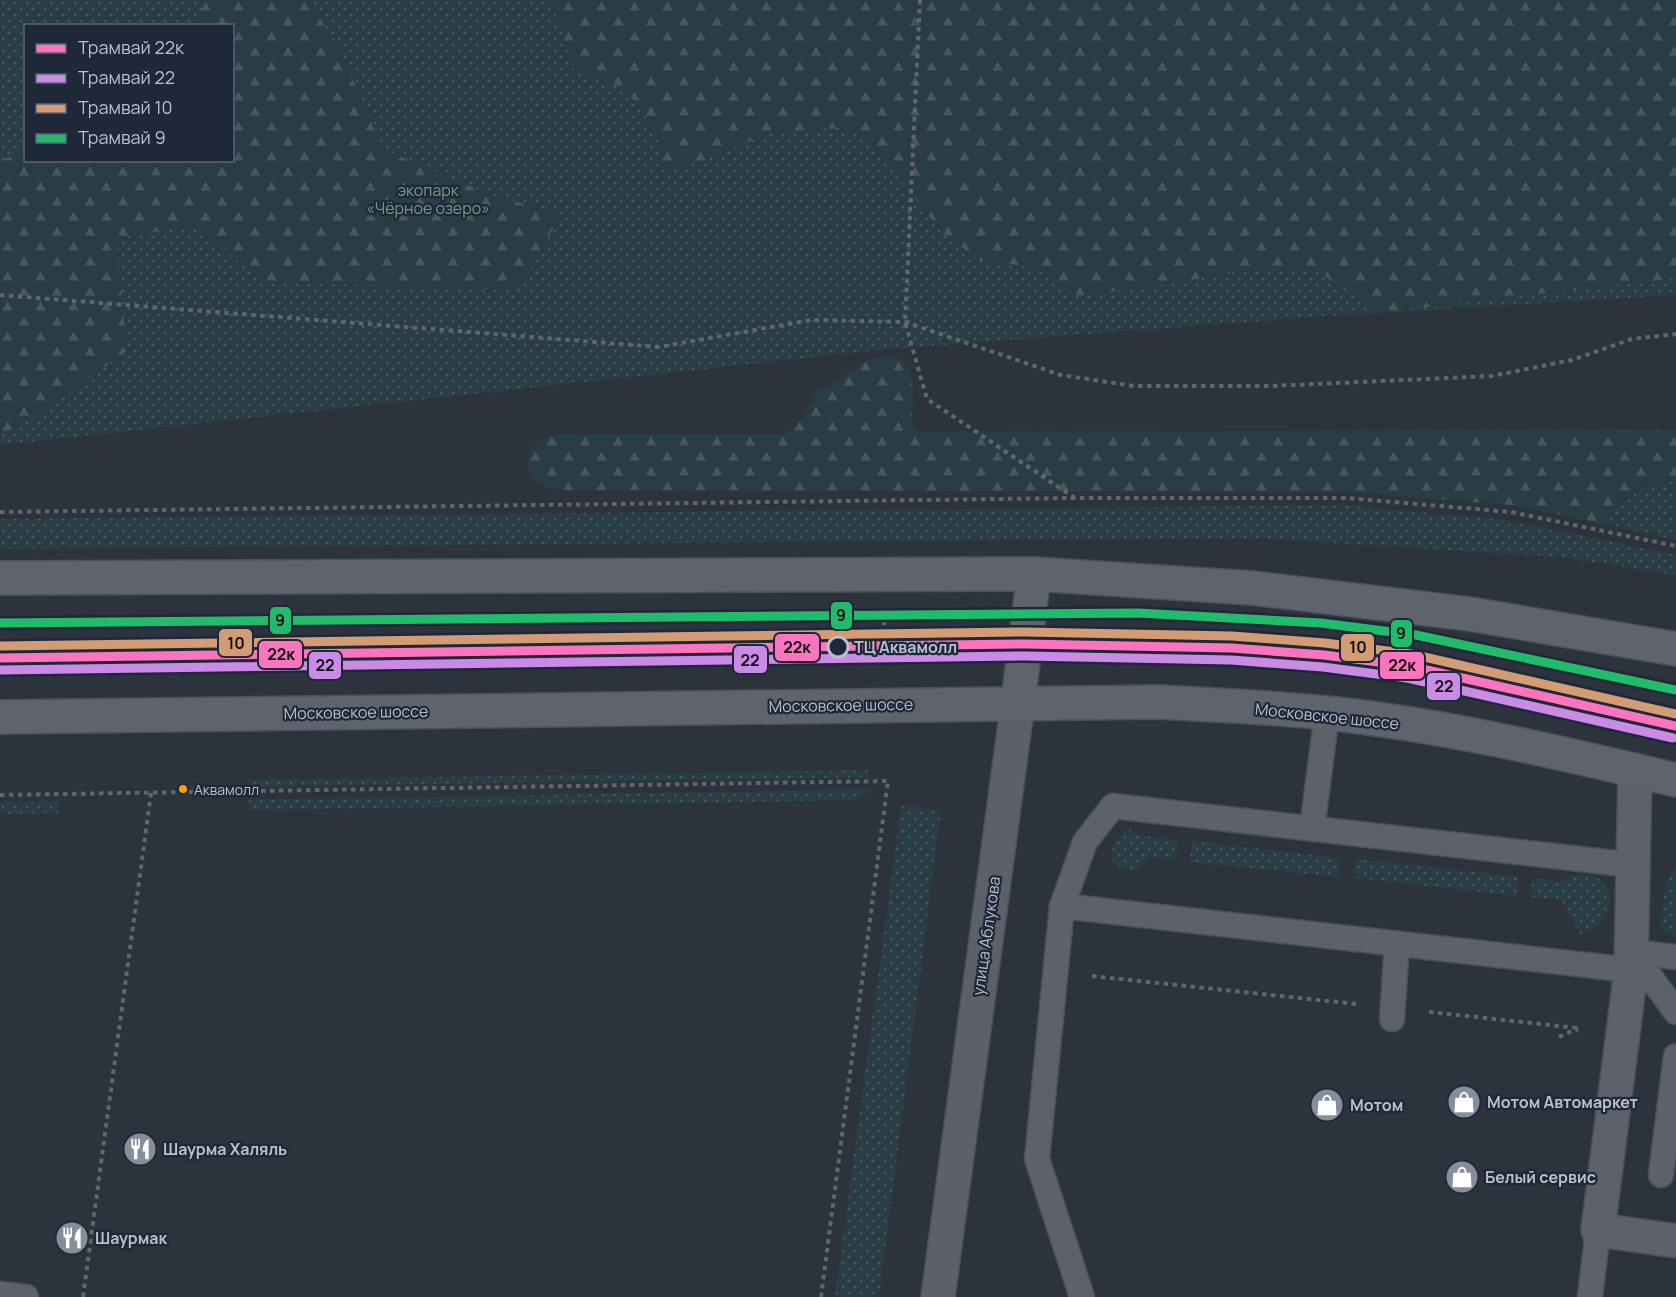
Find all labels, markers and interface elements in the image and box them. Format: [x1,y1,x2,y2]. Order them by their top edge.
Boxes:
legend [24,24,234,162]
text: Трамвай 22к [78,35,185,59]
text: Трамвай 22 [78,65,175,89]
text: Трамвай 10 [78,95,172,119]
text: Трамвай 9 [78,125,166,149]
park label: экопарк «Чёрное озеро» [366,179,490,219]
line badge: 9 [830,601,853,630]
text: 9 [836,604,846,626]
line badge: 9 [269,606,292,635]
text: 9 [275,609,285,631]
line badge: 9 [1390,619,1413,648]
text: 9 [1396,622,1406,644]
line badge: 10 [218,628,253,657]
text: 10 [227,632,245,654]
line badge: 22к [774,633,820,662]
line badge: 10 [1340,633,1375,662]
text: 22к [783,636,811,658]
marker: ТЦ Аквамолл [827,636,849,658]
place label: ТЦ Аквамолл [854,636,957,658]
text: 10 [1349,636,1367,658]
line badge: 22к [258,640,303,669]
text: 22к [267,643,295,665]
line badge: 22 [733,645,768,674]
text: 22 [740,649,760,671]
line badge: 22 [308,651,342,680]
line badge: 22к [1379,651,1425,680]
text: 22 [315,654,335,676]
text: 22к [1388,654,1416,676]
line badge: 22 [1426,672,1461,701]
text: 22 [1434,675,1454,697]
street label: Московское шоссе [768,693,914,717]
street label: Московское шоссе [1254,697,1400,735]
street label: Московское шоссе [283,700,429,724]
place label: Аквамолл [194,780,259,799]
marker: Аквамолл [177,783,189,795]
street label: улица Аблукова [967,875,1005,997]
shop icon: Мотом Автомаркет [1446,1084,1482,1120]
shop icon: Мотом [1309,1087,1345,1123]
place label: Мотом Автомаркет [1487,1091,1639,1113]
place label: Мотом [1350,1094,1403,1116]
restaurant icon: Шаурма Халяль [122,1131,158,1167]
place label: Шаурма Халяль [163,1138,287,1160]
shop icon: Белый сервис [1444,1159,1480,1195]
place label: Белый сервис [1485,1166,1596,1188]
restaurant icon: Шаурмак [54,1220,90,1256]
place label: Шаурмак [95,1227,167,1249]

